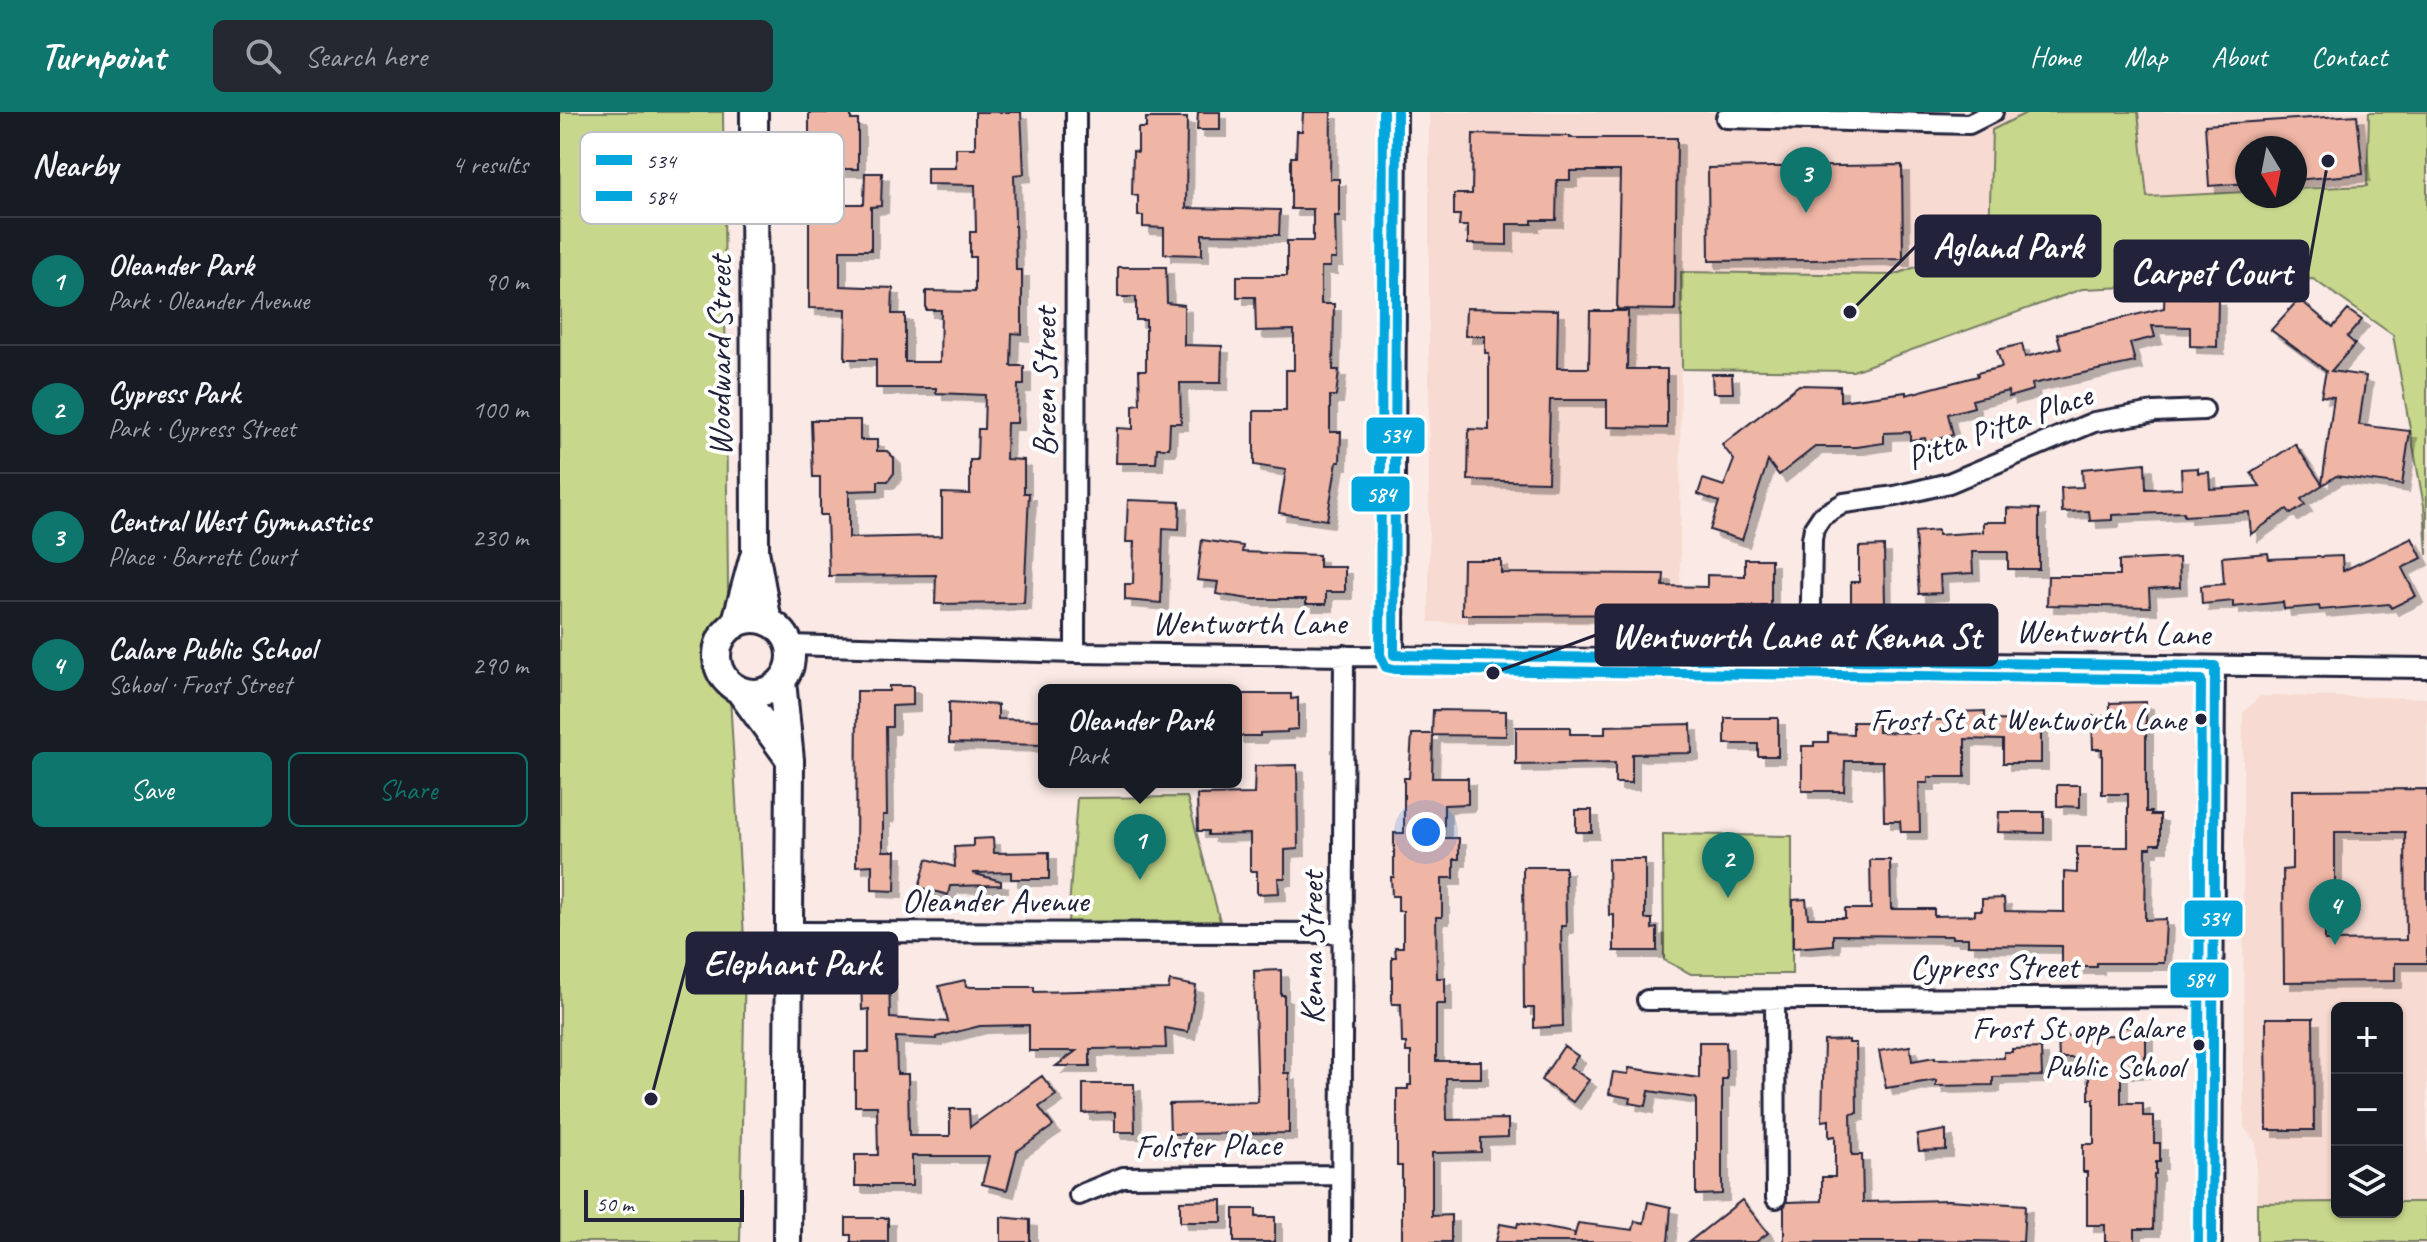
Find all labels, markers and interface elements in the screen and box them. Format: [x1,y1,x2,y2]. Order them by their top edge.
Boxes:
search box [213,20,773,92]
text: Turnpoint [40,33,165,80]
icon: search [241,34,285,78]
text: Search here [305,37,427,75]
text: Home [2030,39,2080,74]
text: Map [2124,39,2167,74]
text: About [2211,39,2267,74]
text: Contact [2311,39,2387,74]
legend [580,132,844,224]
north arrow [2235,136,2307,208]
text: Nearby [32,143,118,186]
text: 534 [646,147,678,175]
pin: 3 [1780,147,1832,213]
text: 4 results [452,148,528,181]
text: 584 [646,183,678,211]
callout: Agland Park [1916,216,2100,276]
text: Agland Park [1933,223,2086,269]
callout: Carpet Court [2115,241,2308,301]
text: Oleander Park [108,246,254,284]
text: Carpet Court [2131,249,2296,295]
street label: Woodward Street [698,252,741,456]
text: 1 [52,265,64,298]
text: 90 m [484,265,528,298]
text: Park · Oleander Avenue [108,284,309,317]
street label: Breen Street [1023,304,1066,456]
street label: Pitta Pitta Place [1900,372,2099,479]
text: Cypress Park [108,374,240,412]
text: 2 [52,393,64,426]
text: 100 m [472,393,528,426]
text: Park · Cypress Street [108,412,296,445]
line badge: 534 [1365,416,1426,455]
text: 534 [1380,422,1413,450]
line badge: 584 [1350,475,1411,513]
text: 584 [1366,481,1399,509]
text: Central West Gymnastics [108,502,370,540]
text: 3 [52,521,64,554]
text: 230 m [472,521,528,554]
text: Place · Barrett Court [108,540,296,573]
street label: Wentworth Lane [1152,601,1349,644]
callout: Wentworth Lane at Kenna St [1596,605,1997,665]
street label: Wentworth Lane [2016,609,2213,655]
text: Wentworth Lane at Kenna St [1612,613,1985,659]
text: Calare Public School [108,630,316,668]
text: 4 [52,649,64,682]
text: 290 m [472,649,528,682]
text: School · Frost Street [108,668,291,701]
popup [1038,684,1242,788]
place label: Frost St at Wentworth Lane [1870,699,2189,740]
text: Oleander Park [1067,701,1213,739]
marker: Frost St at Wentworth Lane [2193,711,2209,727]
text: Park [1067,739,1108,772]
button: Save [32,752,272,827]
button: Share [288,752,528,827]
your location [1406,812,1446,852]
pin: 1 [1114,814,1166,880]
pin: 2 [1702,832,1754,898]
street label: Kenna Street [1290,868,1333,1024]
street label: Oleander Avenue [902,879,1090,922]
pin: 4 [2309,879,2361,945]
line badge: 534 [2183,899,2244,938]
text: 534 [2199,905,2232,933]
callout: Elephant Park [687,933,897,993]
text: Elephant Park [704,940,884,986]
street label: Cypress Street [1910,945,2082,988]
line badge: 584 [2169,961,2230,999]
text: 584 [2184,966,2217,994]
map controls [2331,1002,2403,1218]
button: + [2331,1002,2403,1074]
place label: Frost St opp Calare Public School [1972,1007,2190,1087]
marker: Frost St opp Calare Public School [2191,1037,2207,1053]
button: − [2331,1074,2403,1146]
street label: Folster Place [1135,1122,1284,1168]
button: layers [2331,1146,2403,1218]
scale bar [584,1186,744,1222]
text: 50 m [596,1190,633,1218]

